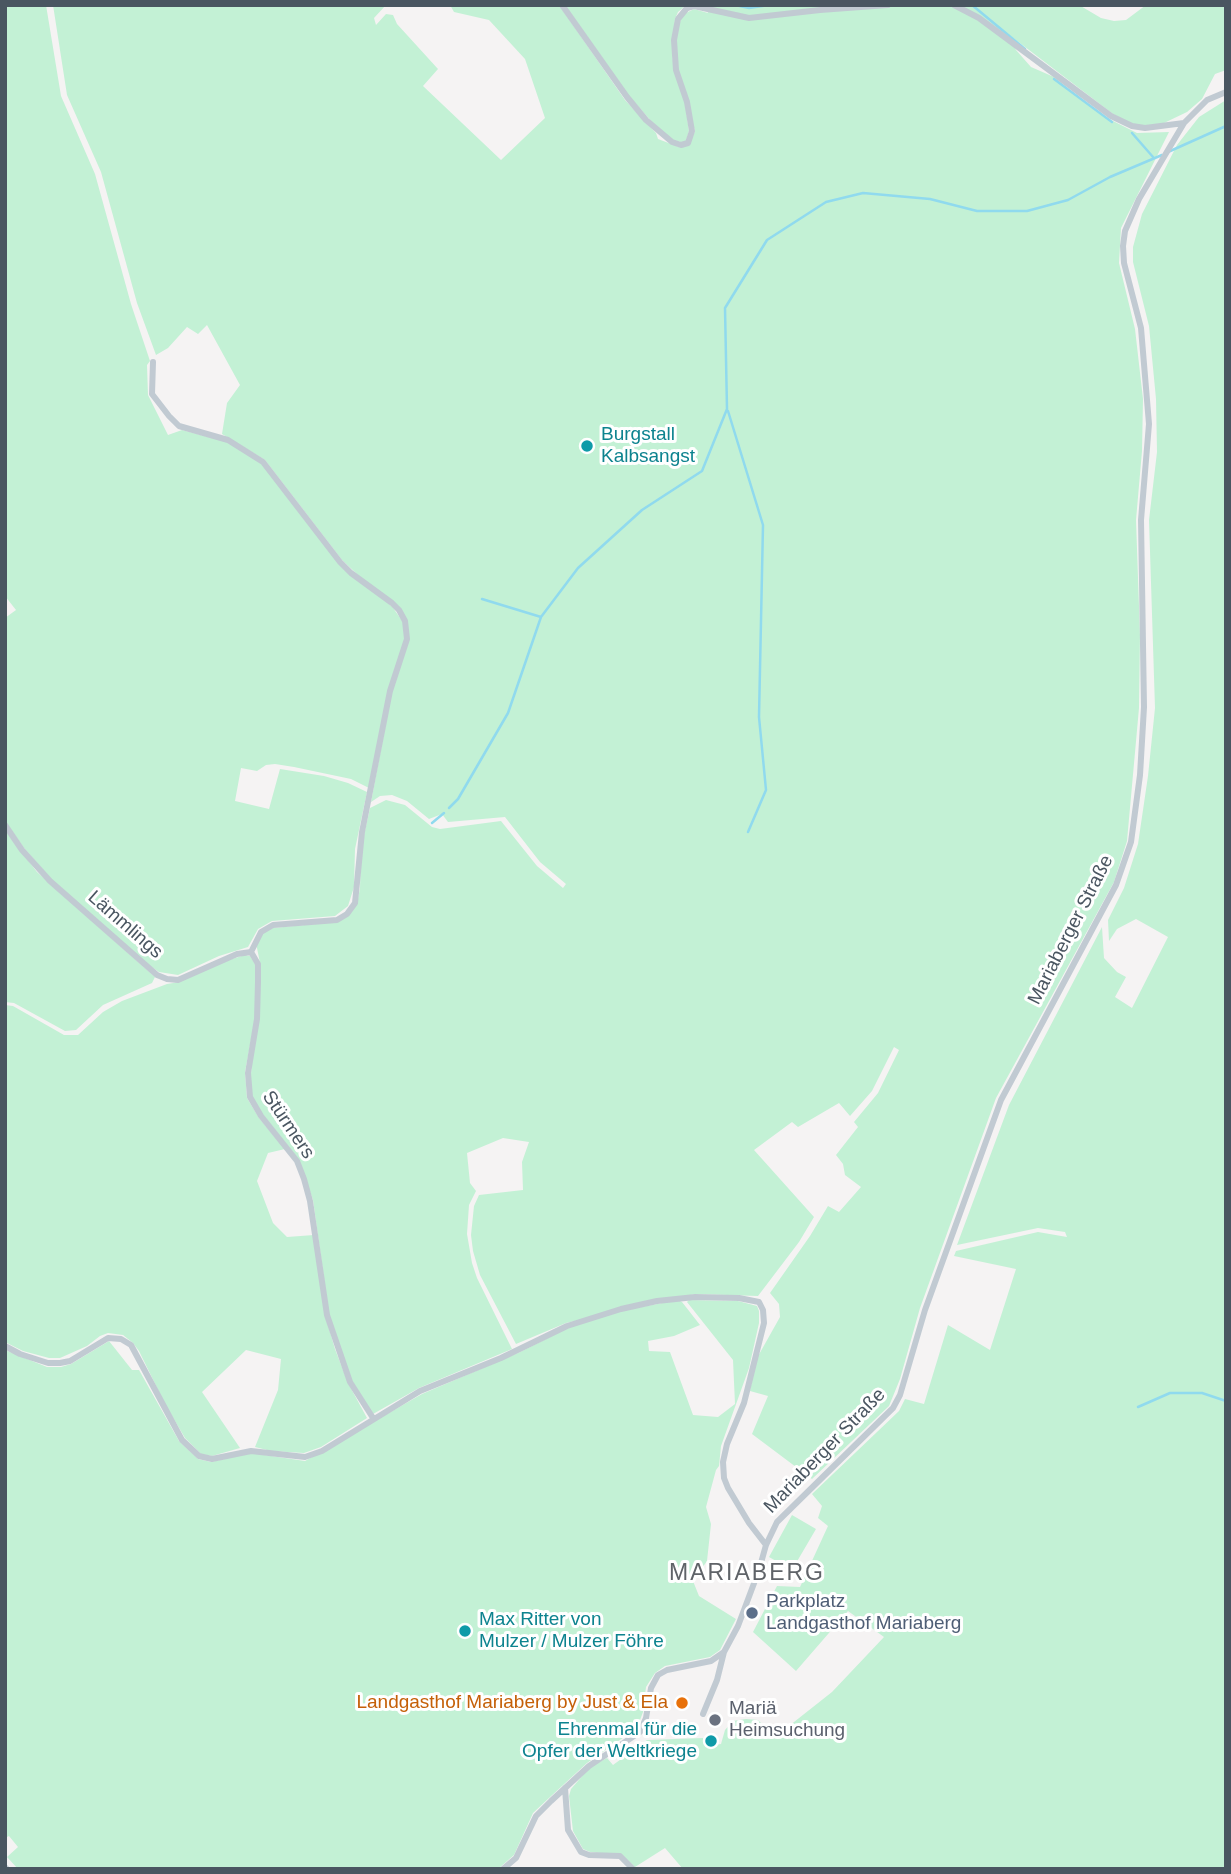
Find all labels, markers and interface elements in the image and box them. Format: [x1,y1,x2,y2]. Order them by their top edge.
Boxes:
place label: Burgstall Kalbsangst [601,424,695,468]
marker: Burgstall Kalbsangst [579,438,595,454]
street label: Mariaberger Straße [1023,851,1119,1009]
street label: Lämmlings [83,886,167,964]
street label: Stürmers [257,1087,319,1163]
street label: Mariaberger Straße [760,1384,890,1518]
district label: MARIABERG [670,1560,824,1588]
place label: Parkplatz Landgasthof Mariaberg [766,1591,961,1635]
marker: Parkplatz Landgasthof Mariaberg [744,1605,760,1621]
place label: Max Ritter von Mulzer / Mulzer Föhre [479,1609,664,1653]
marker: Max Ritter von Mulzer / Mulzer Föhre [457,1623,473,1639]
place label: Landgasthof Mariaberg by Just & Ela [356,1692,668,1714]
marker: Landgasthof Mariaberg by Just & Ela [674,1695,690,1711]
place label: Mariä Heimsuchung [729,1698,845,1742]
marker: Mariä Heimsuchung [707,1712,723,1728]
place label: Ehrenmal für die Opfer der Weltkriege [522,1719,697,1763]
marker: Ehrenmal für die Opfer der Weltkriege [703,1733,719,1749]

